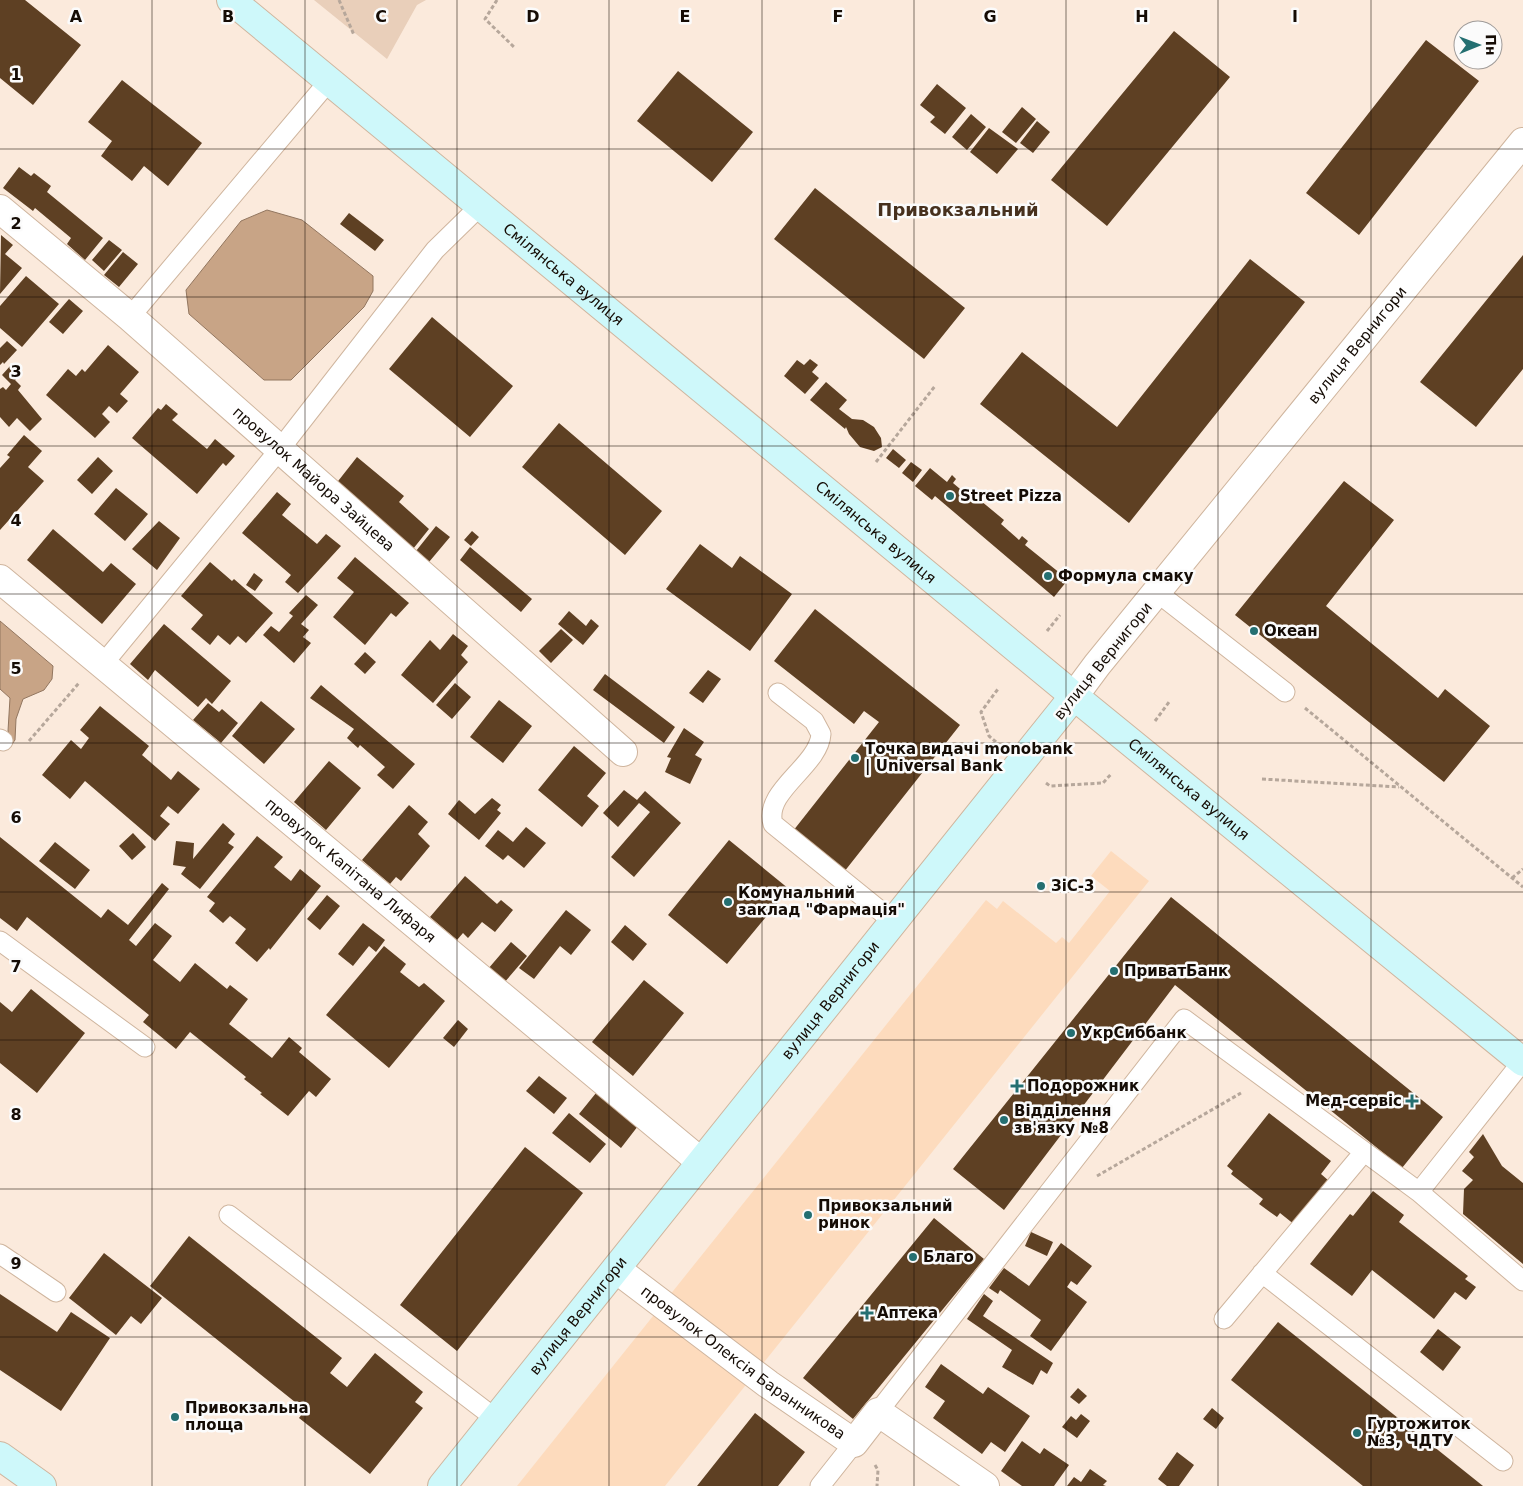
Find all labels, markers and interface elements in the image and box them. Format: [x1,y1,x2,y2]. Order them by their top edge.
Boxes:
text: A [70,7,83,26]
text: B [222,7,234,26]
text: C [375,7,387,26]
text: D [526,7,540,26]
text: E [680,7,690,26]
text: F [833,7,843,26]
text: G [983,7,997,26]
text: H [1135,7,1149,26]
text: I [1292,7,1298,26]
north arrow [1453,20,1503,70]
text: Пн [1483,34,1499,56]
text: 1 [10,65,22,84]
district label: Привокзальний [877,199,1039,220]
text: 2 [10,214,22,233]
street label: Смілянська вулиця [499,219,627,329]
street label: вулиця Вернигори [1304,283,1411,408]
text: 3 [10,362,22,381]
street label: провулок Майора Зайцева [229,403,398,555]
street label: Смілянська вулиця [812,477,940,587]
place label: Street Pizza [960,487,1062,505]
marker: Street Pizza [944,490,956,502]
text: 4 [10,511,22,530]
place label: Формула смаку [1058,567,1194,585]
marker: Формула смаку [1042,570,1054,582]
street label: вулиця Вернигори [1050,599,1156,723]
place label: Океан [1264,622,1318,640]
marker: Океан [1248,625,1260,637]
text: 5 [10,659,22,678]
street label: Смілянська вулиця [1124,735,1253,844]
place label: Точка видачі monobank | Universal Bank [865,740,1074,776]
marker: Точка видачі monobank | Universal Bank [849,752,861,764]
street label: провулок Капітана Лифаря [262,795,439,947]
text: 6 [10,808,22,827]
place label: ЗіС-3 [1051,877,1094,895]
marker: ЗіС-3 [1035,880,1047,892]
place label: Комунальний заклад "Фармація" [738,884,905,919]
marker: Комунальний заклад "Фармація" [722,896,734,908]
street label: вулиця Вернигори [778,938,883,1063]
text: 7 [10,957,22,976]
place label: ПриватБанк [1124,962,1228,980]
marker: ПриватБанк [1108,965,1120,977]
place label: УкрСиббанк [1081,1024,1187,1042]
marker: УкрСиббанк [1065,1027,1077,1039]
place label: Подорожник [1027,1077,1139,1095]
marker: Подорожник [1011,1080,1023,1092]
place label: Мед-сервіс [1305,1092,1402,1110]
marker: Мед-сервіс [1406,1095,1418,1107]
place label: Відділення зв'язку №8 [1014,1102,1111,1137]
text: 8 [10,1105,22,1124]
marker: Відділення зв'язку №8 [998,1114,1010,1126]
place label: Привокзальний ринок [818,1197,952,1232]
marker: Привокзальний ринок [802,1209,814,1221]
place label: Благо [923,1248,974,1266]
marker: Благо [907,1251,919,1263]
street label: вулиця Вернигори [526,1253,631,1378]
text: 9 [10,1254,22,1273]
street label: провулок Олексія Баранникова [637,1282,849,1443]
place label: Аптека [877,1304,938,1322]
marker: Аптека [861,1307,873,1319]
place label: Привокзальна площа [185,1399,309,1434]
marker: Привокзальна площа [169,1411,181,1423]
place label: Гуртожиток №3, ЧДТУ [1367,1415,1471,1450]
marker: Гуртожиток №3, ЧДТУ [1351,1427,1363,1439]

